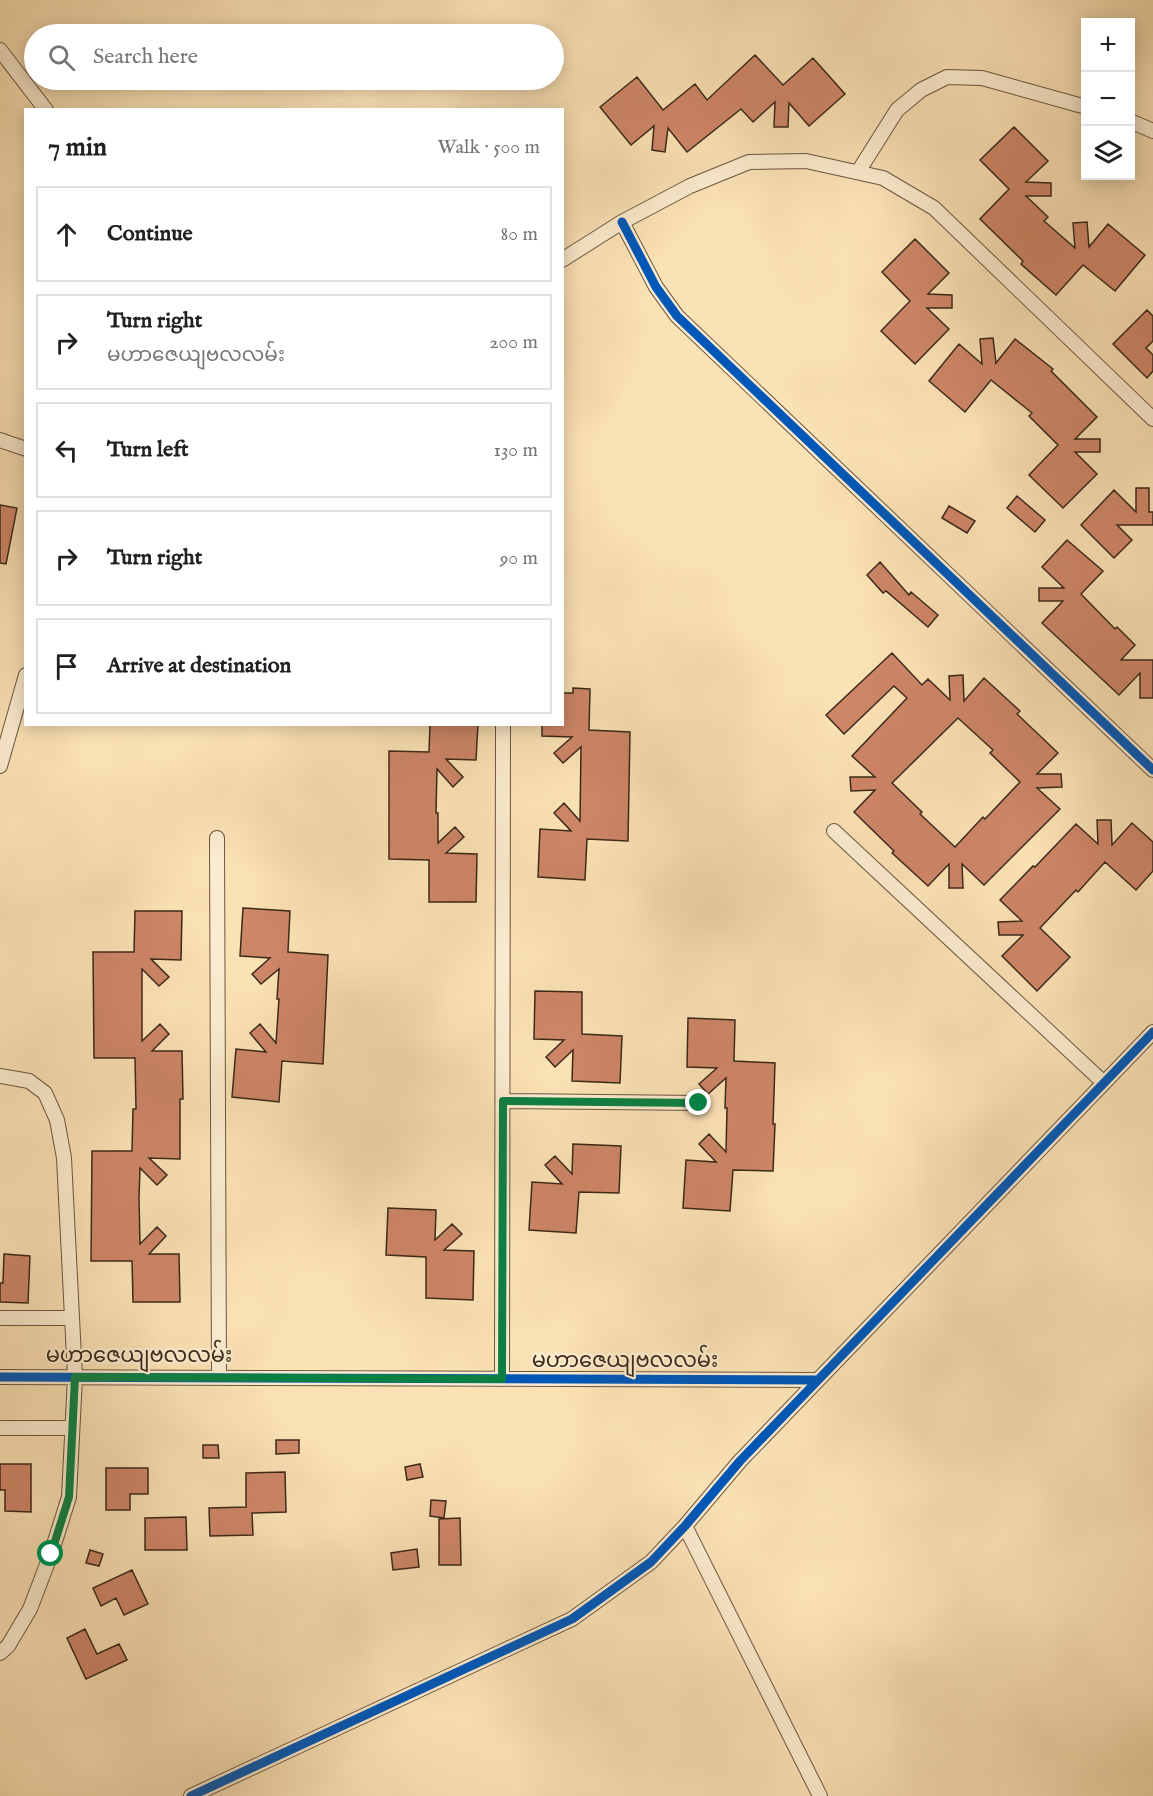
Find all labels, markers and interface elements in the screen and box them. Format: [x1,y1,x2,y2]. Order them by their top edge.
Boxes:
map controls [1081,18,1135,180]
button: + [1081,18,1135,72]
search box [24,24,564,90]
icon: search [45,41,78,74]
text: Search here [93,43,198,71]
button: − [1081,72,1135,126]
button: layers [1081,126,1135,180]
text: 7 min [48,131,107,164]
text: Walk · 500 m [438,135,540,160]
icon: ahead [50,218,83,251]
text: Continue [107,220,193,248]
text: 80 m [501,222,538,247]
text: Turn right [107,307,202,335]
icon: right [50,326,83,359]
text: 200 m [489,330,538,355]
text: မဟာဇေယျဗလလမ်း [107,343,285,368]
icon: left [50,434,83,467]
text: Turn left [107,436,189,464]
text: 130 m [493,438,538,463]
icon: right [50,542,83,575]
text: Turn right [107,544,202,572]
text: 90 m [500,546,538,571]
icon: arrive [50,650,83,683]
text: Arrive at destination [107,652,291,680]
route end [685,1089,711,1115]
street label: မဟာဇေယျဗလလမ်း [46,1339,232,1373]
street label: မဟာဇေယျဗလလမ်း [532,1344,718,1378]
route start [37,1540,63,1566]

